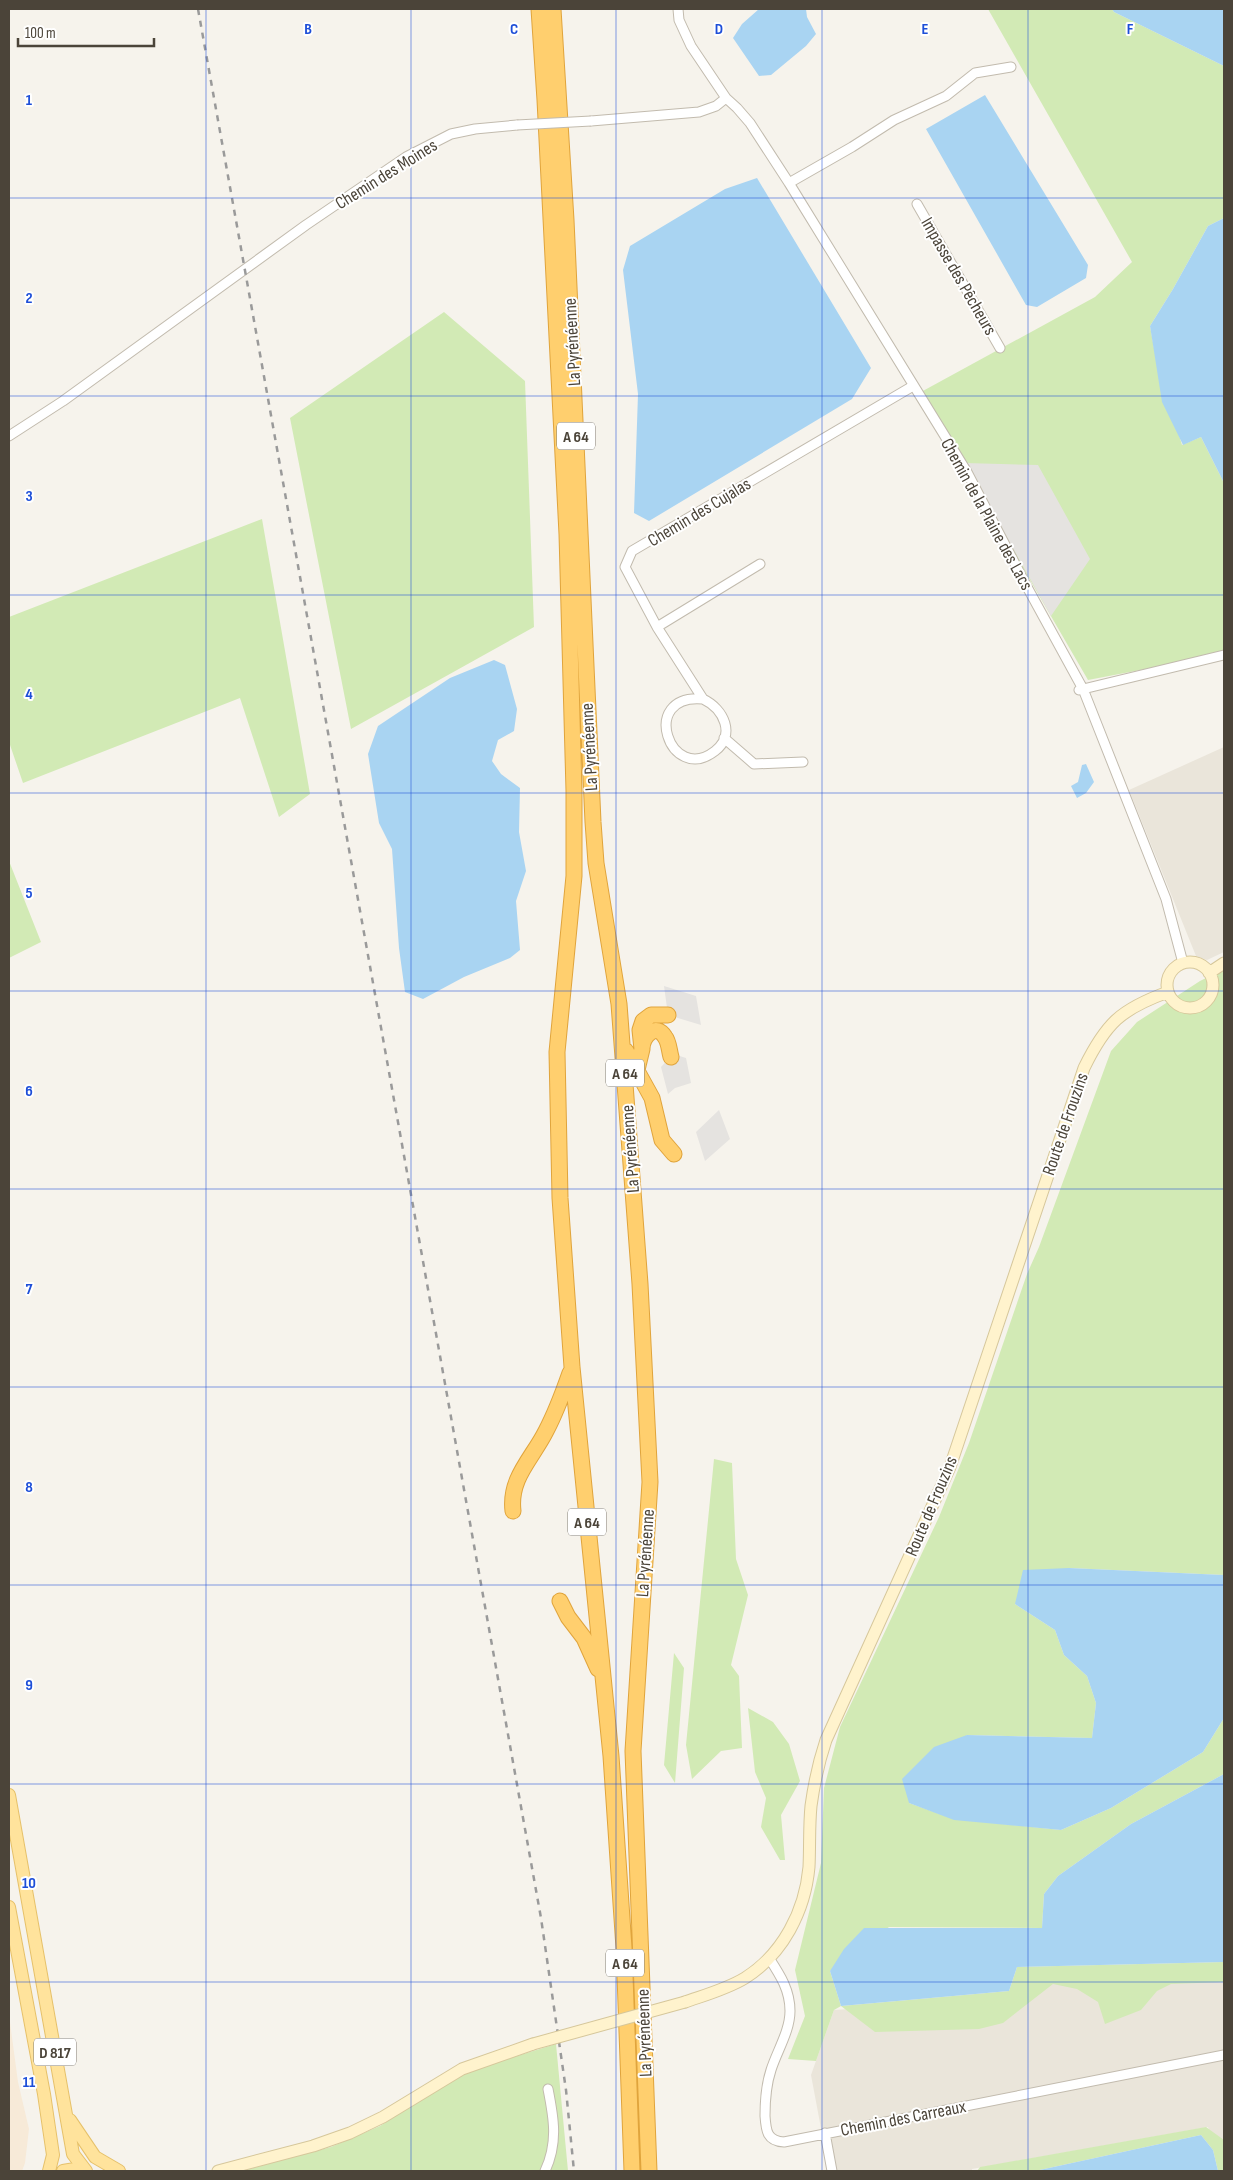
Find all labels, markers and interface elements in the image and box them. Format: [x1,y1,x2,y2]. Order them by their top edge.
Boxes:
scale bar [18,15,154,47]
text: B [304,20,312,39]
text: C [510,20,518,39]
text: D [715,20,723,39]
text: E [922,20,929,39]
text: F [1127,20,1134,39]
text: 100 m [25,24,56,43]
text: 1 [26,91,33,110]
street label: Chemin des Moines [331,135,441,214]
street label: Impasse des Pêcheurs [916,214,1001,339]
text: 2 [25,289,33,308]
street label: La Pyrénéenne [560,297,585,387]
road number: A 64 [557,422,595,450]
street label: Chemin de la Plaine des Lacs [936,435,1037,594]
street label: Chemin des Cujalas [644,473,755,551]
text: 3 [25,487,33,506]
text: 4 [25,685,33,704]
street label: La Pyrénéenne [577,702,602,792]
text: 5 [25,884,33,903]
road number: A 64 [606,1060,644,1086]
street label: Route de Frouzins [1038,1070,1093,1178]
text: 6 [25,1082,33,1101]
street label: La Pyrénéenne [617,1104,644,1194]
text: 7 [26,1280,33,1299]
street label: Route de Frouzins [901,1453,962,1559]
text: 8 [25,1478,33,1497]
road number: A 64 [568,1508,606,1535]
street label: La Pyrénéenne [632,1508,659,1598]
text: 9 [25,1676,33,1695]
text: 10 [22,1874,36,1893]
road number: A 64 [606,1950,644,1976]
street label: La Pyrénéenne [632,1989,657,2077]
road number: D 817 [34,2038,76,2066]
text: 11 [23,2073,36,2092]
street label: Chemin des Carreaux [839,2096,968,2141]

